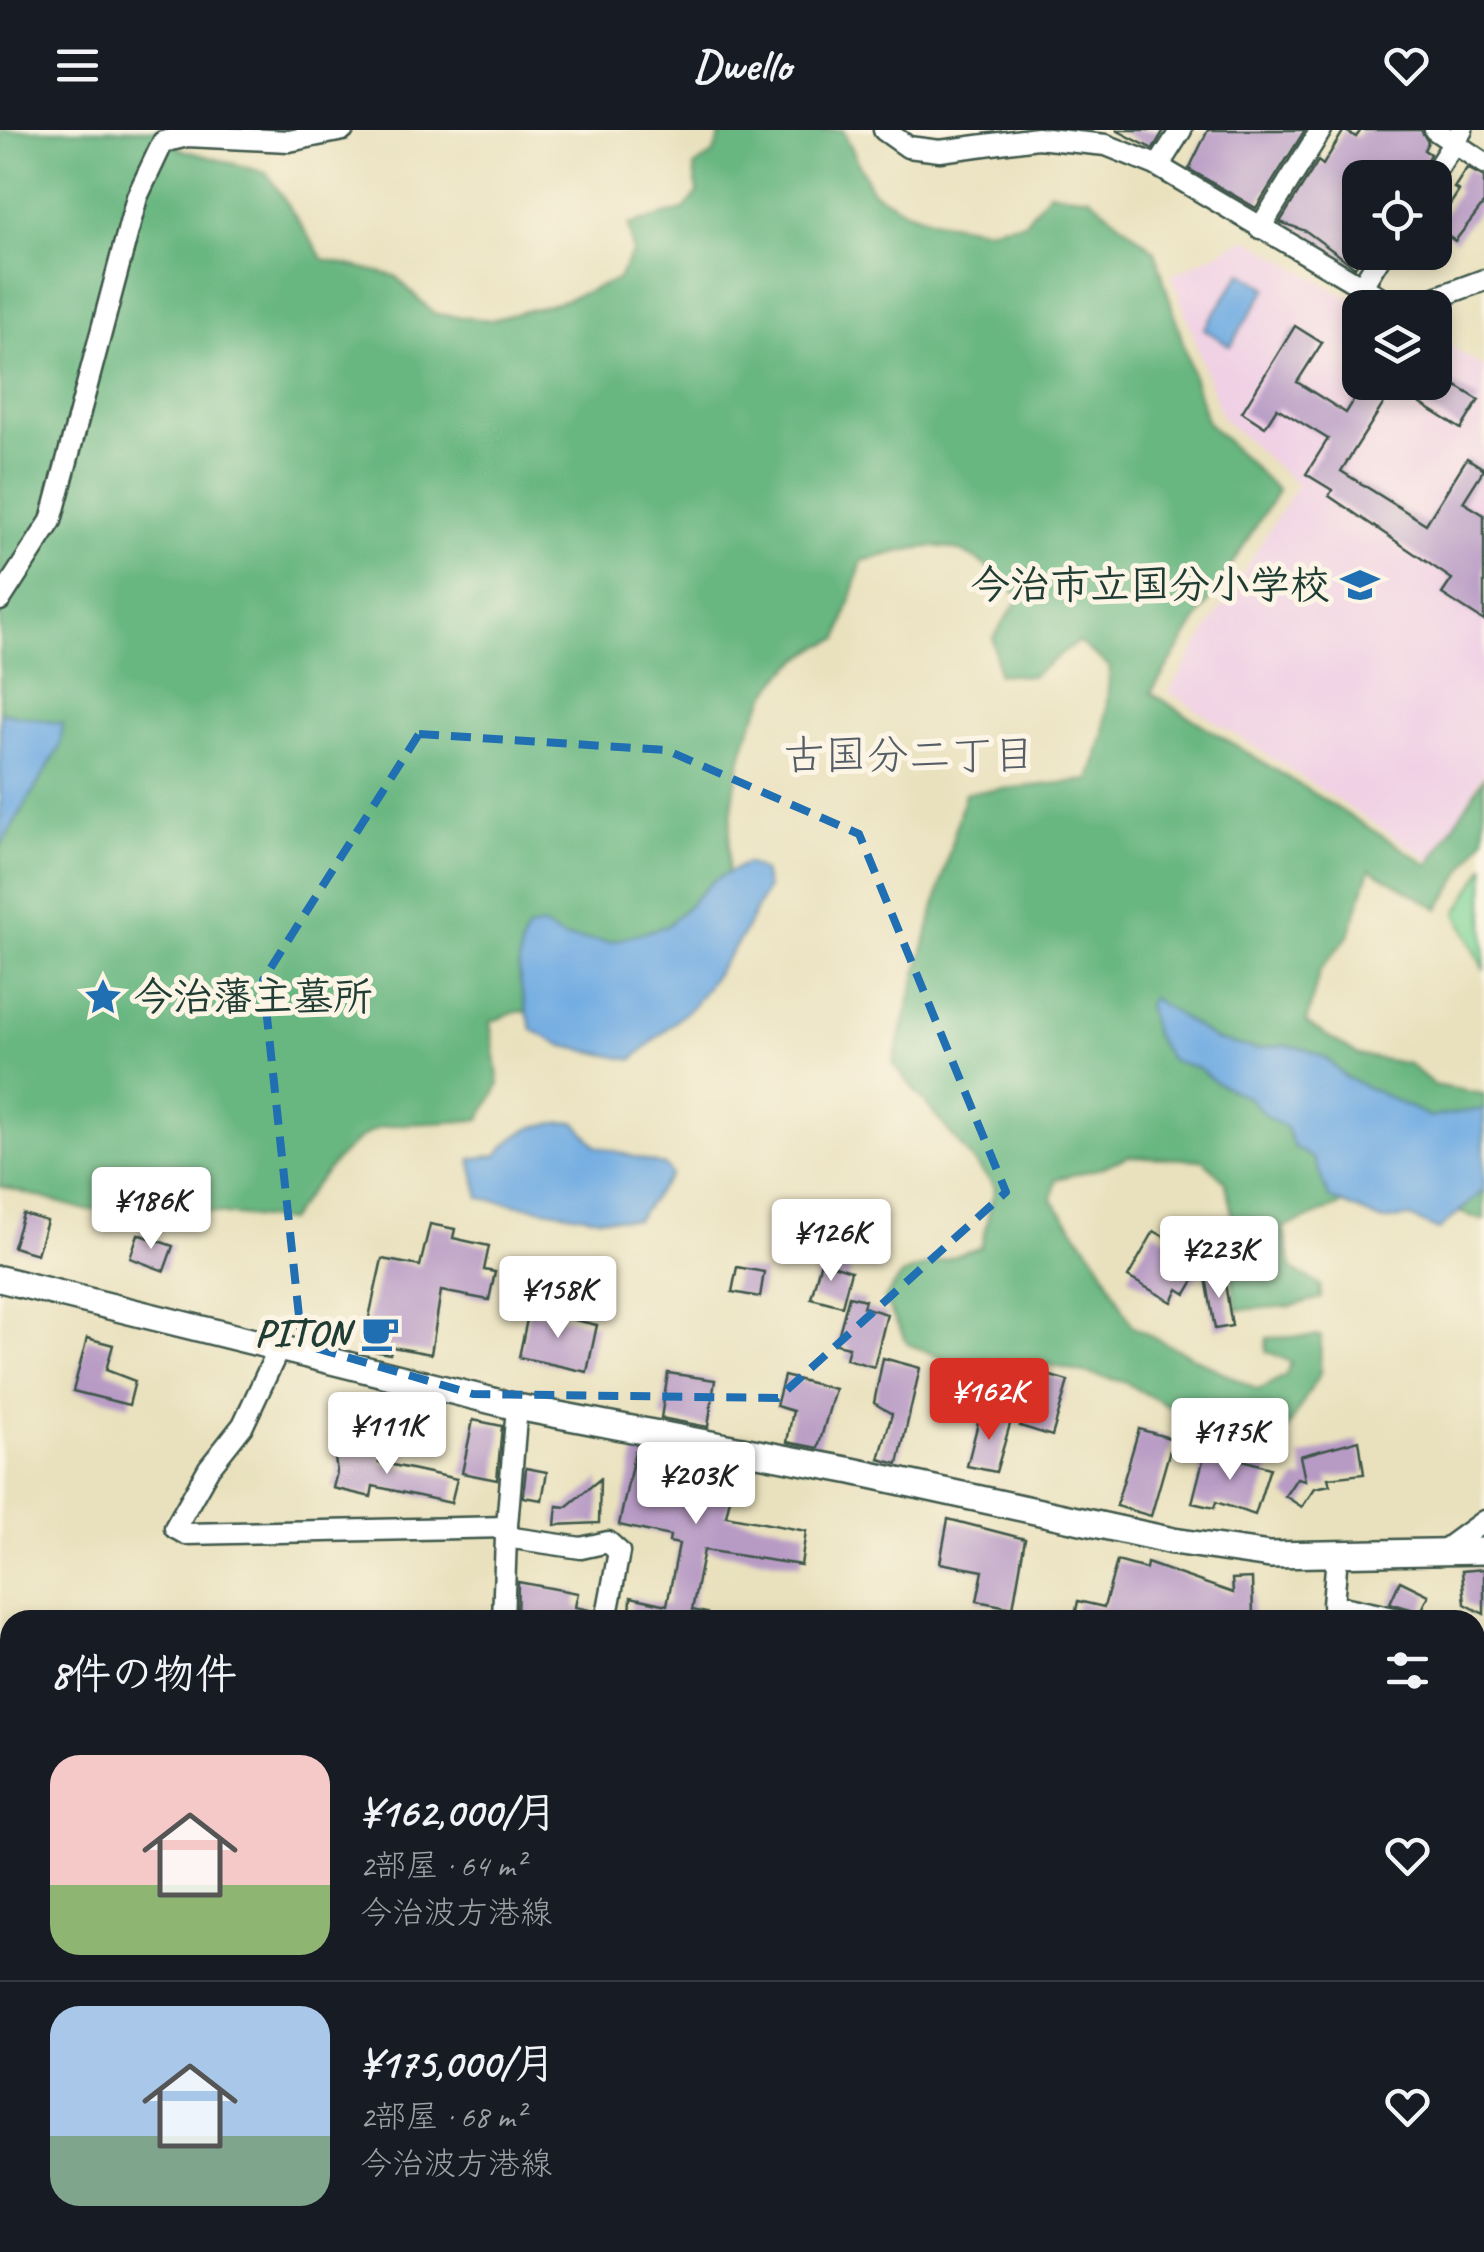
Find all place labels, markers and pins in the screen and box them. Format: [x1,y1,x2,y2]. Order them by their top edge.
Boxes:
place label: 今治市立国分小学校 [970,560,1330,610]
school or university icon: 今治市立国分小学校 [1339,564,1381,606]
place label: 今治藩主墓所 [133,972,373,1022]
place icon: 今治藩主墓所 [82,976,124,1018]
pin: ¥186K [81,1167,221,1252]
pin: ¥126K [761,1199,901,1284]
pin: ¥223K [1149,1216,1289,1301]
pin: ¥158K [488,1256,628,1341]
place label: PITON [255,1308,356,1358]
cafe icon: PITON [359,1312,401,1354]
pin: ¥162K [919,1358,1059,1443]
pin: ¥111K [317,1392,457,1477]
pin: ¥175K [1160,1398,1300,1483]
pin: ¥203K [626,1442,766,1527]

